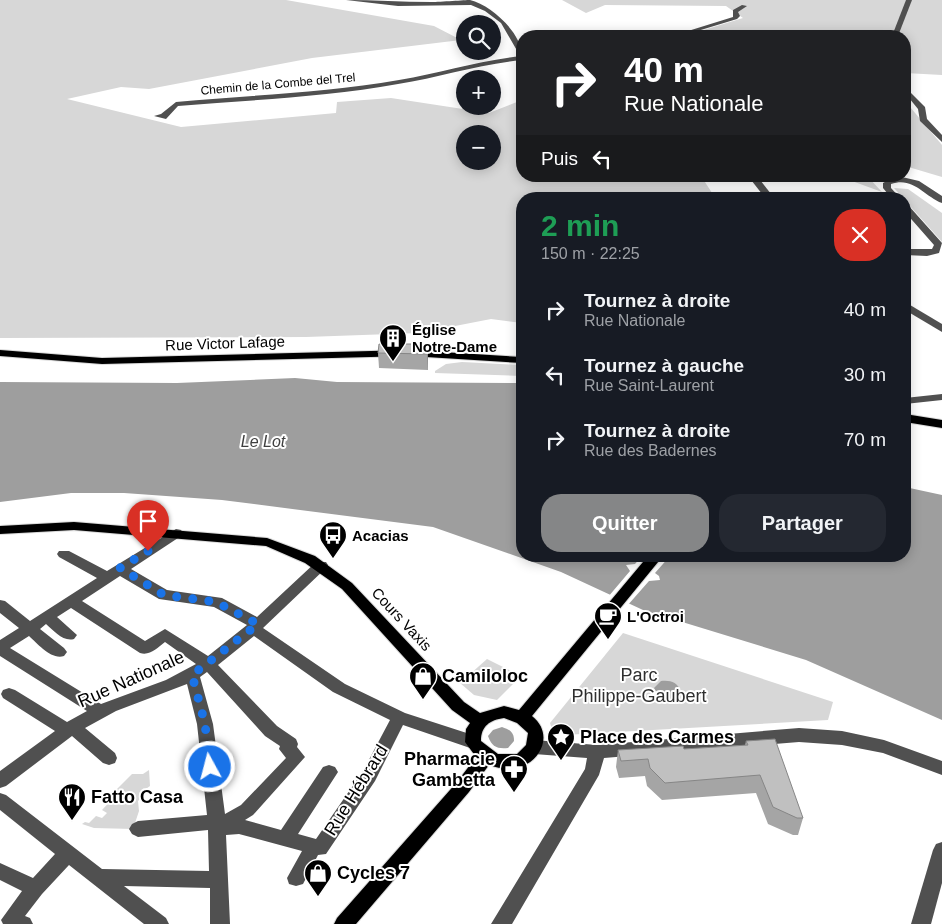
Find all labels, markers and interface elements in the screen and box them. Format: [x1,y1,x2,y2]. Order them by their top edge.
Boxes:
map controls [456,15,501,170]
button: search [456,15,501,60]
icon: right [541,50,606,115]
text: 40 m [624,50,704,89]
street label: Chemin de la Combe del Trel [200,70,356,98]
button: + [456,70,501,115]
text: Rue Nationale [624,91,763,116]
button: − [456,125,501,170]
icon: left [588,145,616,173]
text: Puis [541,148,578,169]
text: 2 min [541,209,619,242]
button: close [834,209,886,261]
text: 150 m · 22:25 [541,245,640,262]
text: Tournez à droite [584,290,730,311]
icon: right [541,296,569,324]
text: 40 m [844,299,886,320]
text: Rue Nationale [584,312,685,329]
place label: Église Notre-Dame [412,321,497,355]
building icon: Église Notre-Dame [378,323,408,362]
street label: Rue Victor Lafage [165,332,285,354]
text: Tournez à gauche [584,355,744,376]
icon: left [541,361,569,389]
text: 30 m [844,364,886,385]
text: Rue Saint-Laurent [584,377,714,394]
text: Tournez à droite [584,420,730,441]
icon: right [541,426,569,454]
text: 70 m [844,429,886,450]
water label: Le Lot [241,433,286,450]
text: Rue des Badernes [584,442,717,459]
button: Quitter [541,494,709,552]
button: Partager [719,494,886,552]
pin [127,500,169,551]
icon: arrive [134,507,162,535]
bus stop icon: Acacias [318,520,348,559]
place label: Acacias [352,527,409,544]
street label: Cours Vaxis [369,584,435,654]
cafe icon: L'Octroi [593,601,623,640]
place label: L'Octroi [627,608,684,625]
street label: Rue Nationale [75,647,187,711]
shop icon: Camiloloc [408,661,438,700]
park label: Parc Philippe-Gaubert [571,665,707,706]
place label: Camiloloc [442,666,528,686]
place icon: Place des Carmes [546,722,576,761]
place label: Place des Carmes [580,727,734,747]
position arrow [183,740,235,792]
street label: Rue Hébrard [320,741,392,839]
place label: Pharmacie Gambetta [404,749,496,790]
pharmacy icon: Pharmacie Gambetta [499,754,529,793]
restaurant icon: Fatto Casa [57,782,87,821]
place label: Fatto Casa [91,787,184,807]
shop icon: Cycles 7 [303,858,333,897]
place label: Cycles 7 [337,863,410,883]

